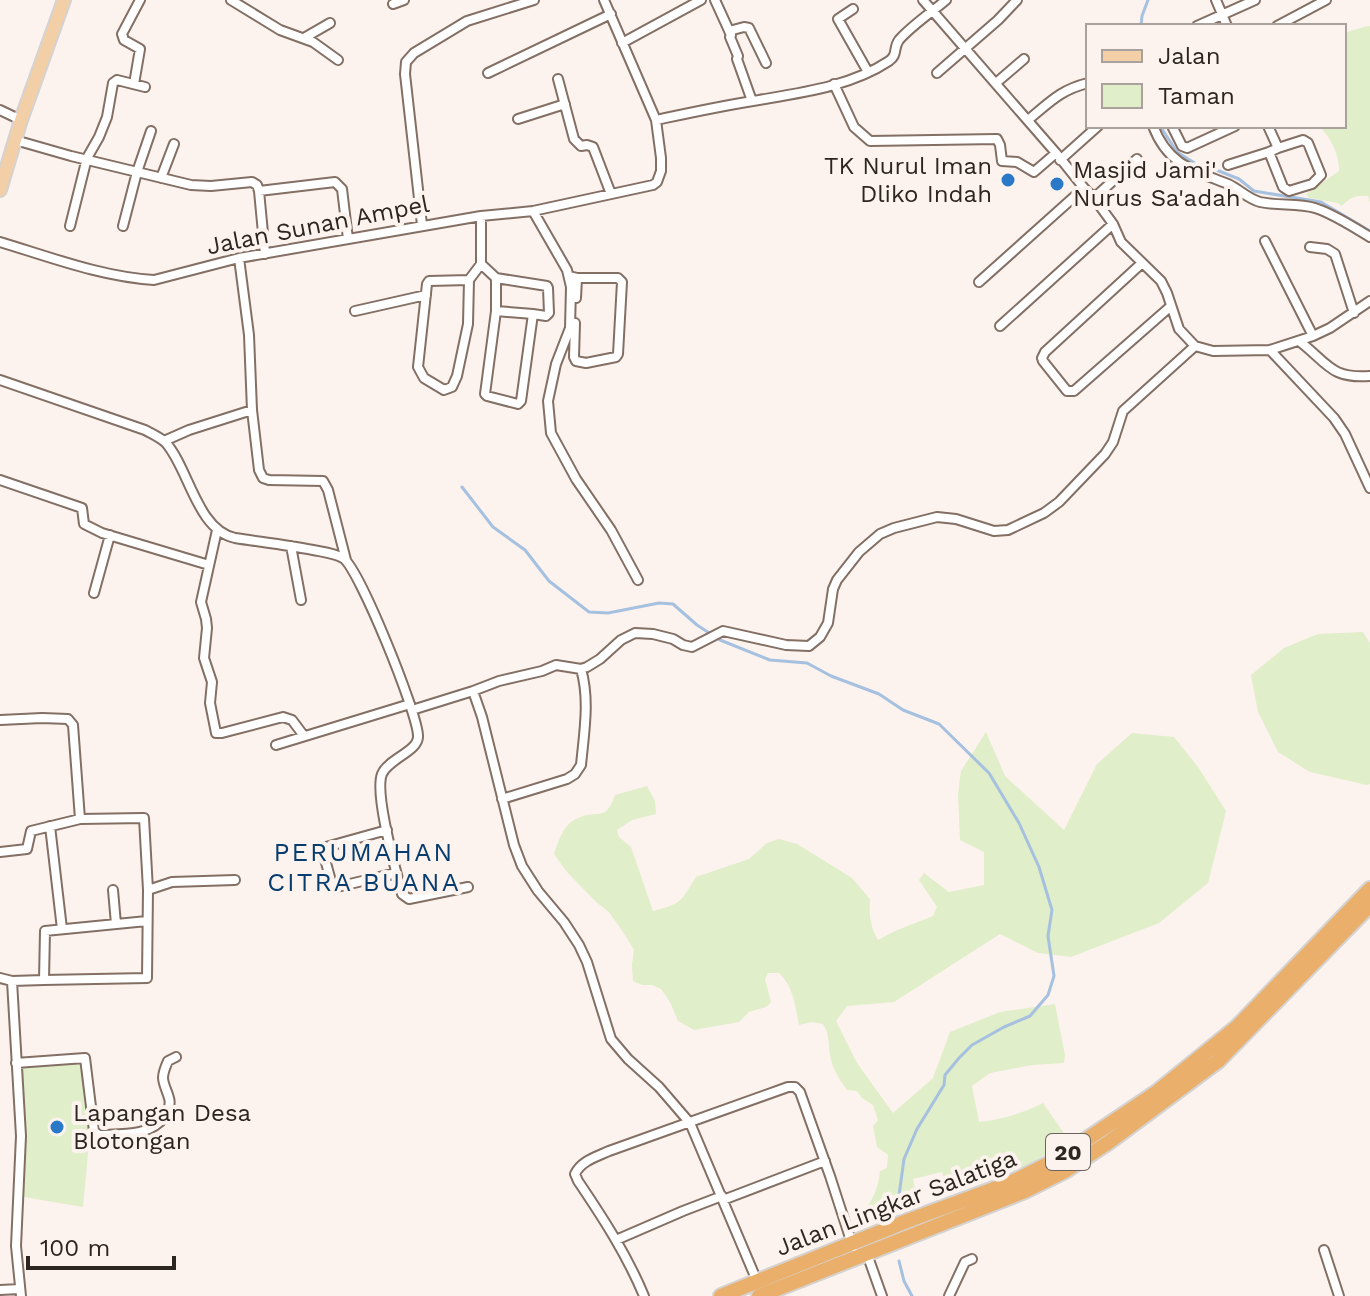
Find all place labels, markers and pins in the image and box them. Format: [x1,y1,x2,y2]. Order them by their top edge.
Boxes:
place label: TK Nurul Iman Dliko Indah [824,152,992,208]
place label: Masjid Jami' Nurus Sa'adah [1073,156,1241,212]
marker: TK Nurul Iman Dliko Indah [999,171,1017,189]
marker: Masjid Jami' Nurus Sa'adah [1048,175,1066,193]
place label: Lapangan Desa Blotongan [73,1099,251,1155]
marker: Lapangan Desa Blotongan [48,1118,66,1136]

